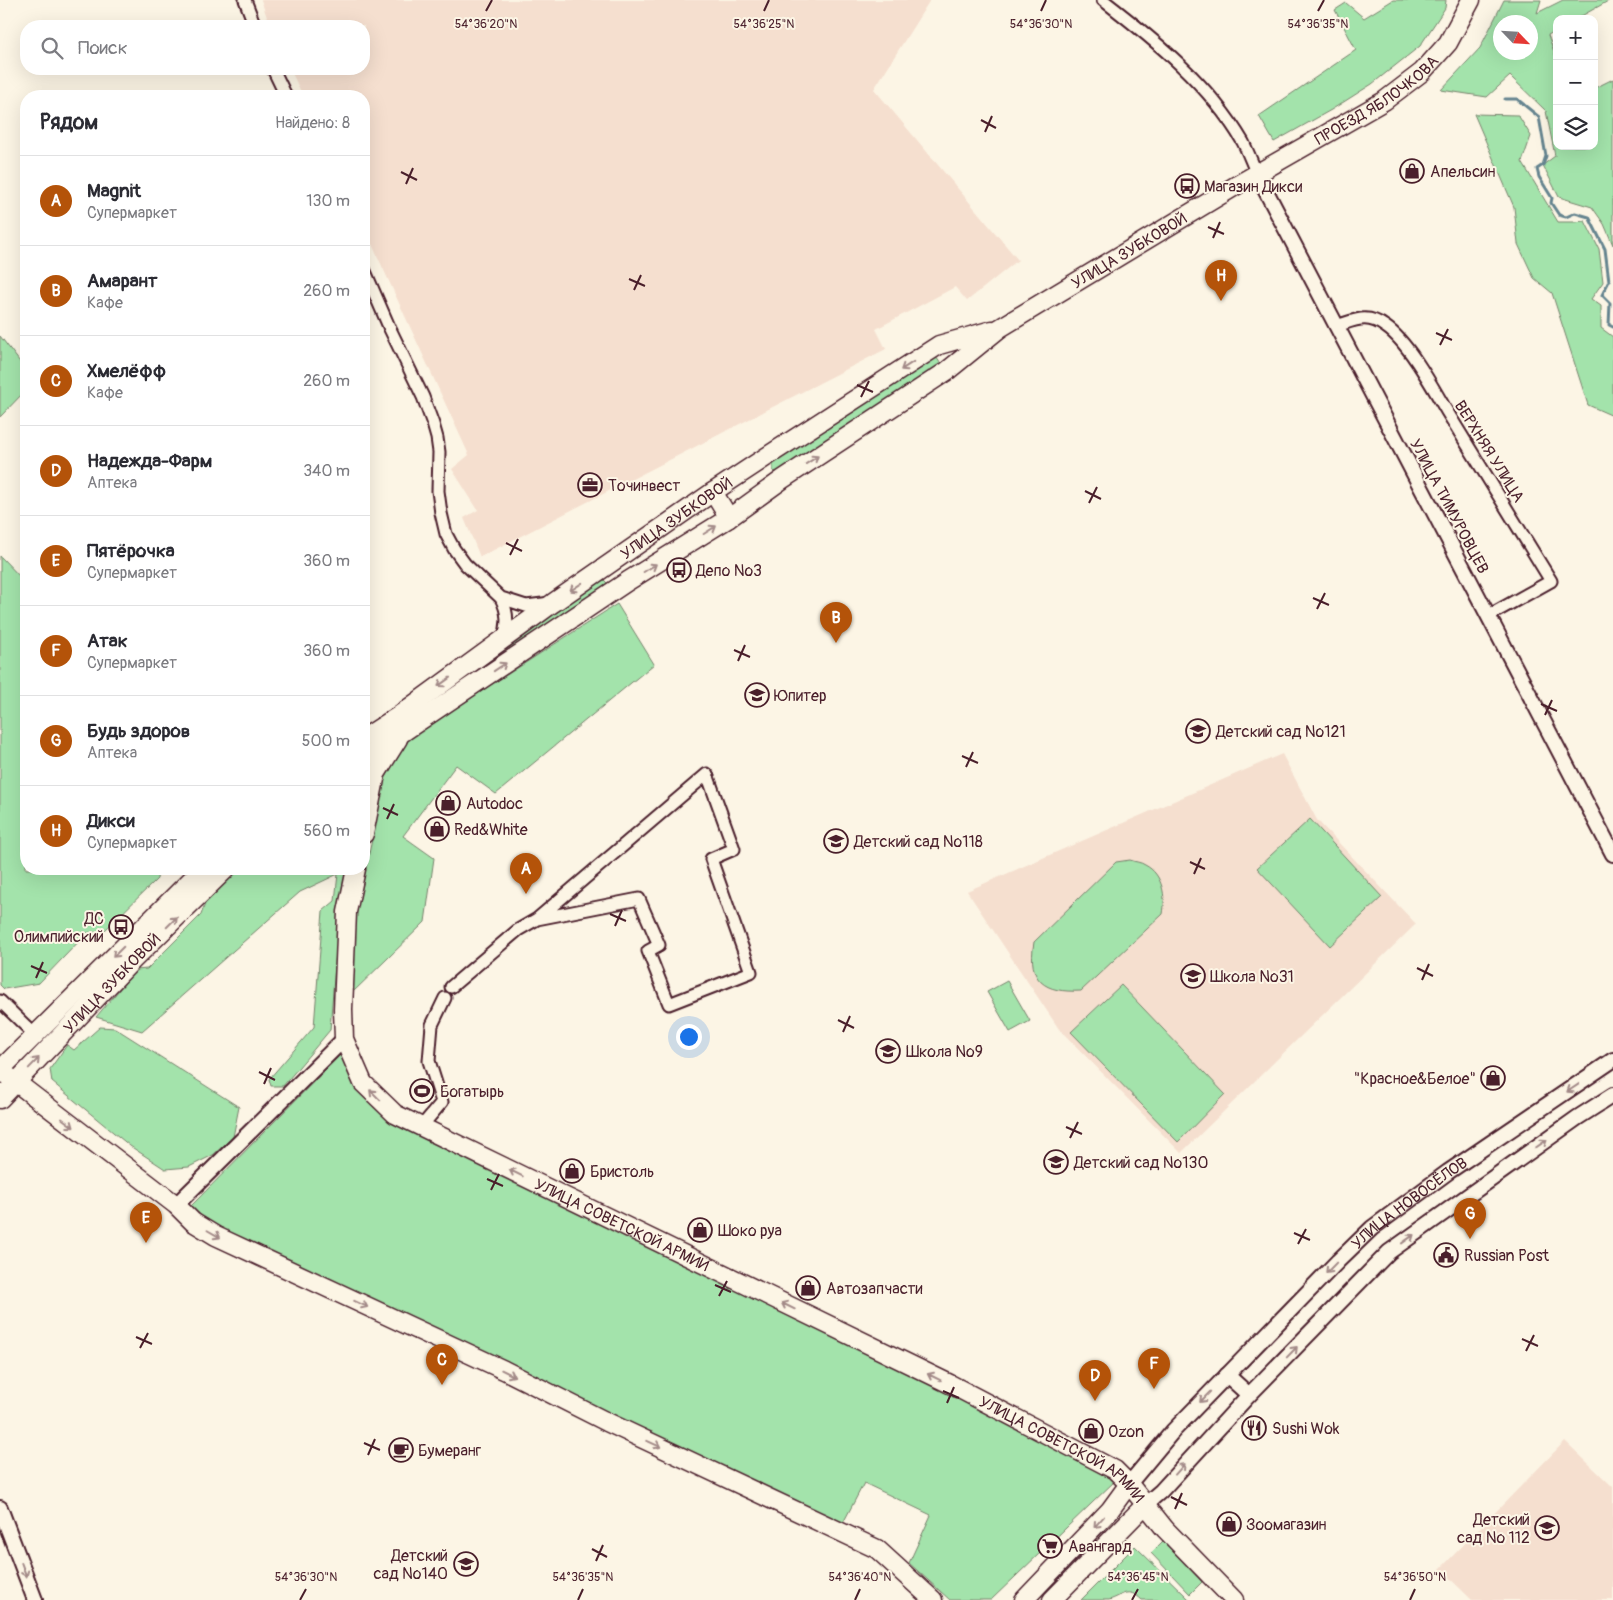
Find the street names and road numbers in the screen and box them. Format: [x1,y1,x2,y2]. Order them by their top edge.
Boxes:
street label: ПРОЕЗД ЯБЛОЧКОВА [1311,52,1443,150]
street label: УЛИЦА ЗУБКОВОЙ [1068,209,1191,294]
street label: ВЕРХНЯЯ УЛИЦА [1450,397,1529,506]
street label: УЛИЦА ТИМУРОВЦЕВ [1405,436,1493,577]
street label: УЛИЦА ЗУБКОВОЙ [617,473,737,564]
street label: УЛИЦА ЗУБКОВОЙ [59,929,165,1038]
street label: УЛИЦА НОВОСЁЛОВ [1347,1153,1471,1254]
street label: УЛИЦА СОВЕТСКОЙ АРМИИ [531,1174,713,1276]
street label: УЛИЦА СОВЕТСКОЙ АРМИИ [975,1392,1149,1507]

